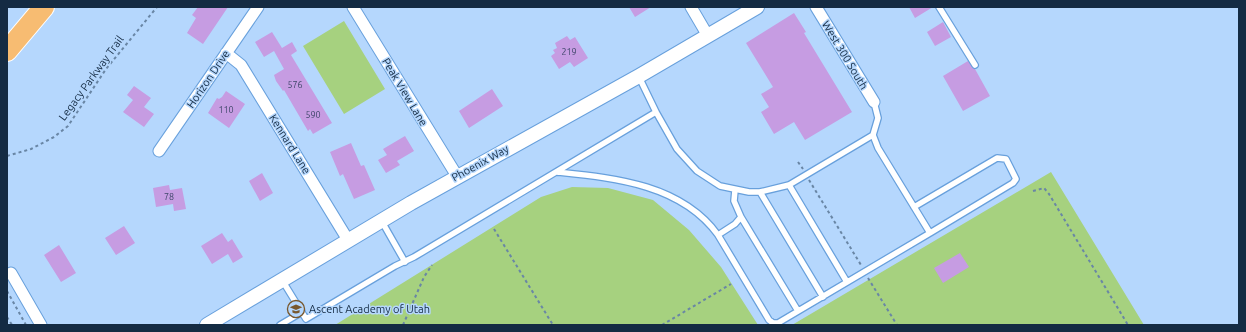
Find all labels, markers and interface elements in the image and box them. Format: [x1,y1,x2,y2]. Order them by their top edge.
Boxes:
street label: West 300 South [820,19,870,91]
street label: Legacy Parkway Trail [56,33,126,123]
house number: 219 [561,47,577,57]
street label: Horizon Drive [184,48,232,110]
street label: Peak View Lane [380,56,430,128]
house number: 576 [287,80,303,90]
house number: 110 [218,105,234,115]
house number: 590 [305,110,321,120]
street label: Kennard Lane [267,112,313,176]
street label: Phoenix Way [449,142,511,184]
house number: 78 [164,192,174,202]
school or university icon: Ascent Academy of Utah [286,299,306,319]
place label: Ascent Academy of Utah [309,303,430,315]

